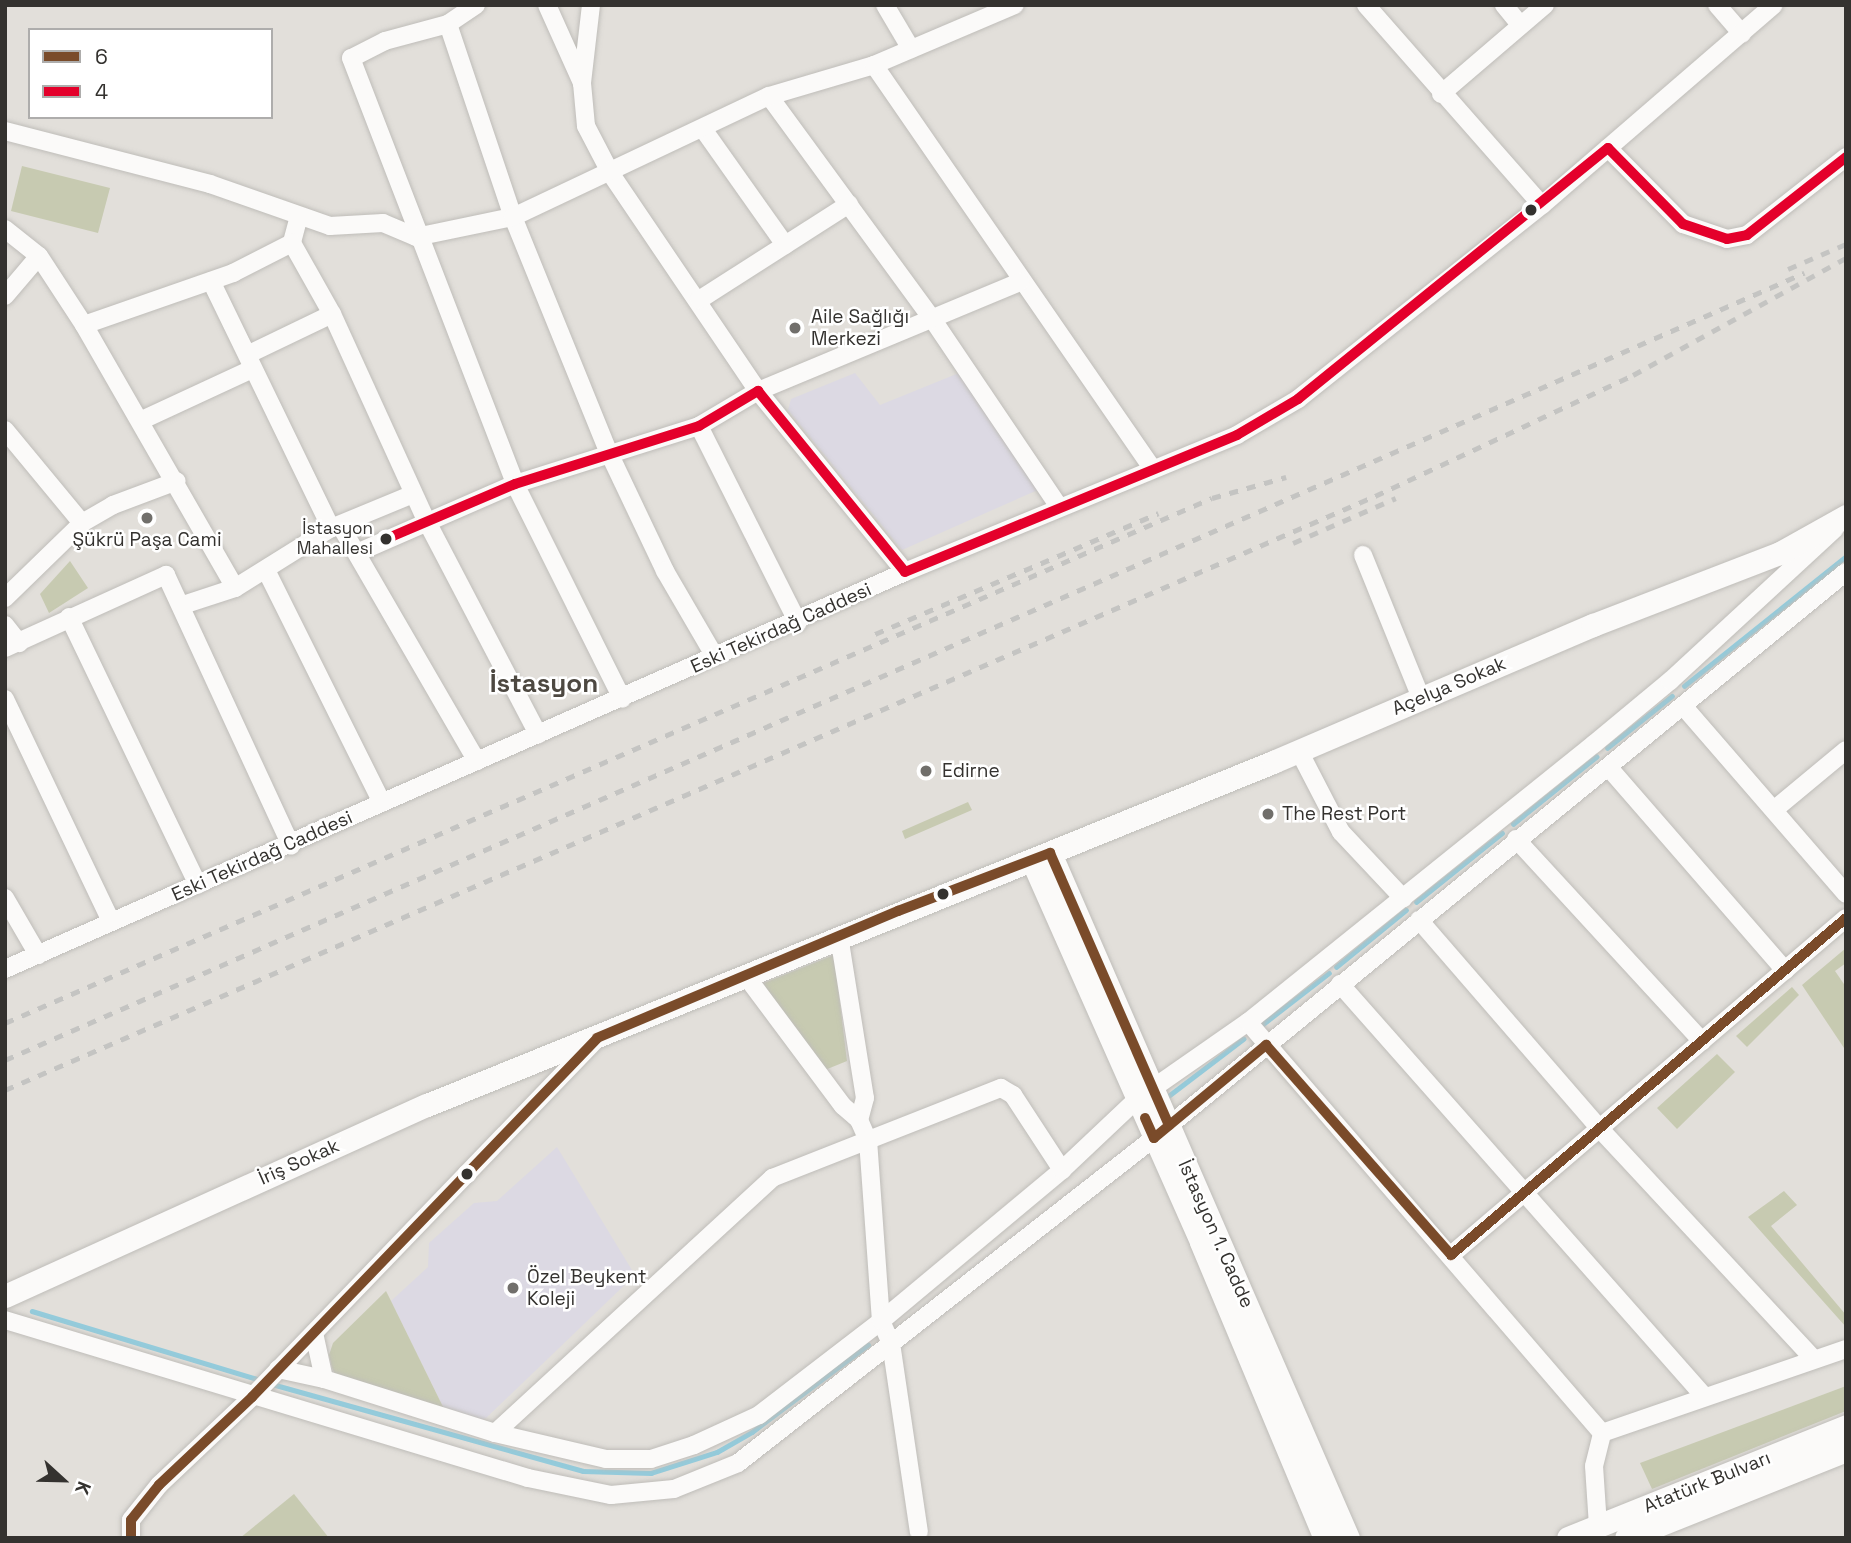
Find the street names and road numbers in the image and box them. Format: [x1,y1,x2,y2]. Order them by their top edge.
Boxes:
street label: Eski Tekirdağ Caddesi [687,578,875,678]
street label: Açelya Sokak [1389,652,1509,720]
street label: Eski Tekirdağ Caddesi [168,806,356,906]
street label: İriş Sokak [255,1134,343,1190]
street label: İstasyon 1. Cadde [1173,1156,1259,1312]
street label: Atatürk Bulvarı [1640,1446,1774,1518]

